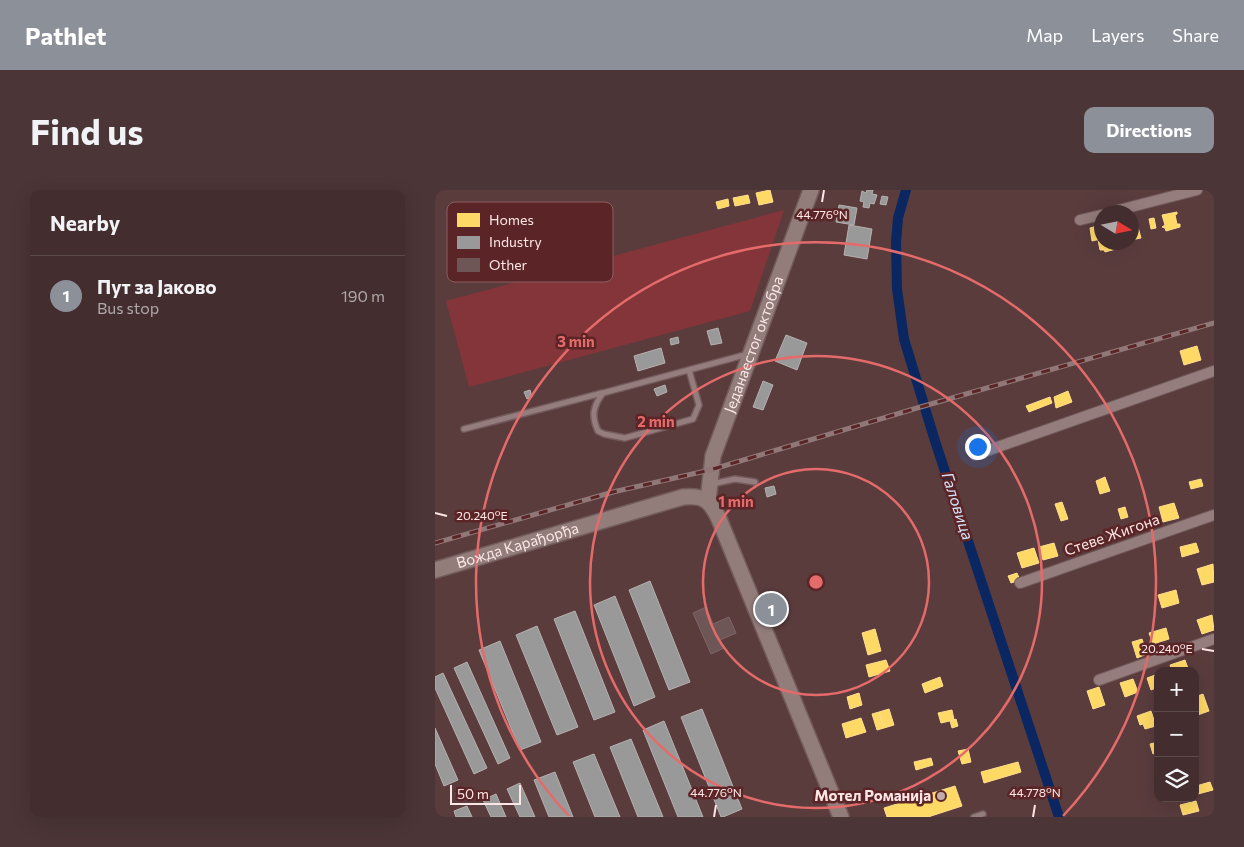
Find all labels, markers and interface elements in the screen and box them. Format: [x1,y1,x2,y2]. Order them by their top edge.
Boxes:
text: Pathlet [25,21,106,50]
text: Map [1026,24,1063,46]
text: Layers [1091,24,1144,46]
text: Share [1172,24,1219,46]
button: Directions [1084,107,1214,153]
text: Find us [30,109,144,152]
legend [447,202,613,282]
north arrow [1094,205,1139,250]
text: 44.776°N [796,207,848,221]
text: Nearby [50,210,120,235]
text: Homes [489,211,534,228]
text: Industry [489,233,542,250]
text: Other [489,256,528,273]
street label: Једанаестог октобра [720,273,787,415]
text: Пут за Јаково [97,275,217,298]
text: 1 [62,286,70,305]
text: 190 m [341,286,385,305]
text: Bus stop [97,298,159,317]
text: 3 min [557,332,595,350]
text: 2 min [637,412,675,430]
your location [965,434,991,460]
water label: Галовица [939,470,978,542]
text: 1 min [718,492,754,510]
text: 20.240°E [456,508,508,522]
street label: Стеве Жигона [1062,509,1162,559]
street label: Вожда Карађорђа [454,518,581,571]
centre of rings [807,573,825,591]
pin: 1 [755,590,787,628]
text: 20.240°E [1141,641,1193,655]
map controls [1154,667,1199,802]
button: + [1154,667,1199,712]
button: − [1154,712,1199,757]
button: layers [1154,757,1199,802]
scale bar [450,782,521,805]
text: 50 m [457,785,489,802]
text: 44.776°N [690,785,742,799]
text: 44.778°N [1009,785,1061,799]
place label: Мотел Романија [814,786,931,804]
marker: Мотел Романија [935,790,947,802]

